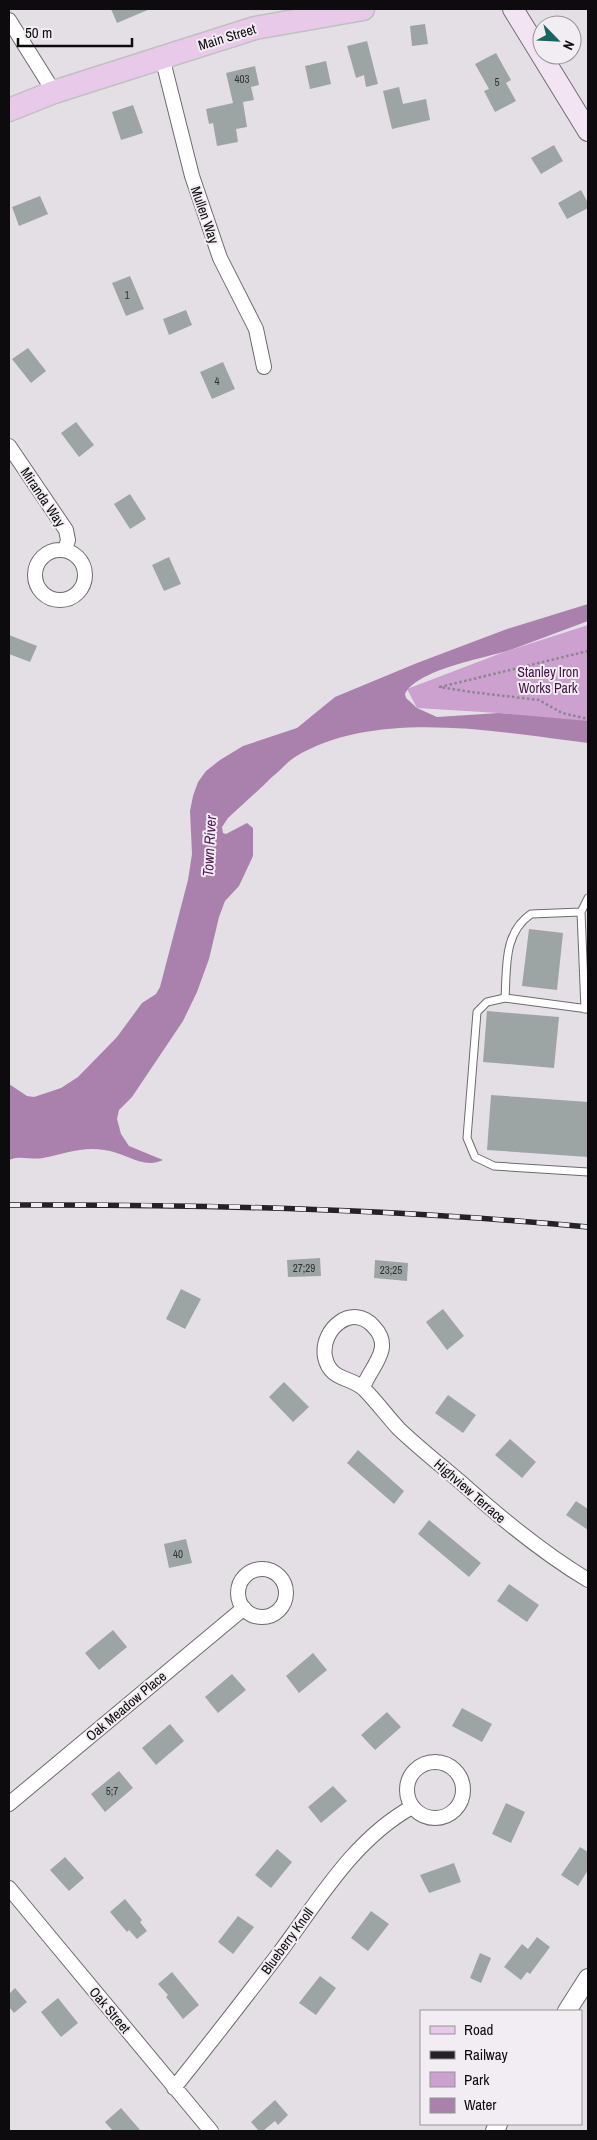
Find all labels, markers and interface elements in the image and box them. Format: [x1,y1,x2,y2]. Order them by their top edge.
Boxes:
scale bar [18,15,131,47]
north arrow [532,15,582,65]
street label: Main Street [196,20,258,54]
text: 50 m [25,22,52,43]
text: N [559,38,579,53]
house number: 403 [234,72,250,86]
house number: 5 [494,75,500,89]
street label: Mullen Way [187,184,223,246]
house number: 1 [124,288,130,302]
house number: 4 [214,374,220,388]
street label: Miranda Way [17,464,70,530]
park label: Stanley Iron Works Park [517,663,579,697]
water label: Town River [197,814,221,877]
house number: 27;29 [293,1261,315,1275]
house number: 23;25 [380,1263,402,1277]
street label: Highview Terrace [430,1455,510,1527]
house number: 40 [173,1547,183,1561]
street label: Oak Meadow Place [82,1667,170,1745]
house number: 5;7 [106,1784,118,1798]
street label: Blueberry Knoll [257,1904,317,1978]
street label: Oak Street [85,1983,135,2037]
legend [420,2010,582,2125]
text: Road [464,2019,493,2040]
text: Railway [464,2044,509,2065]
text: Park [464,2069,490,2090]
text: Water [464,2094,496,2115]

